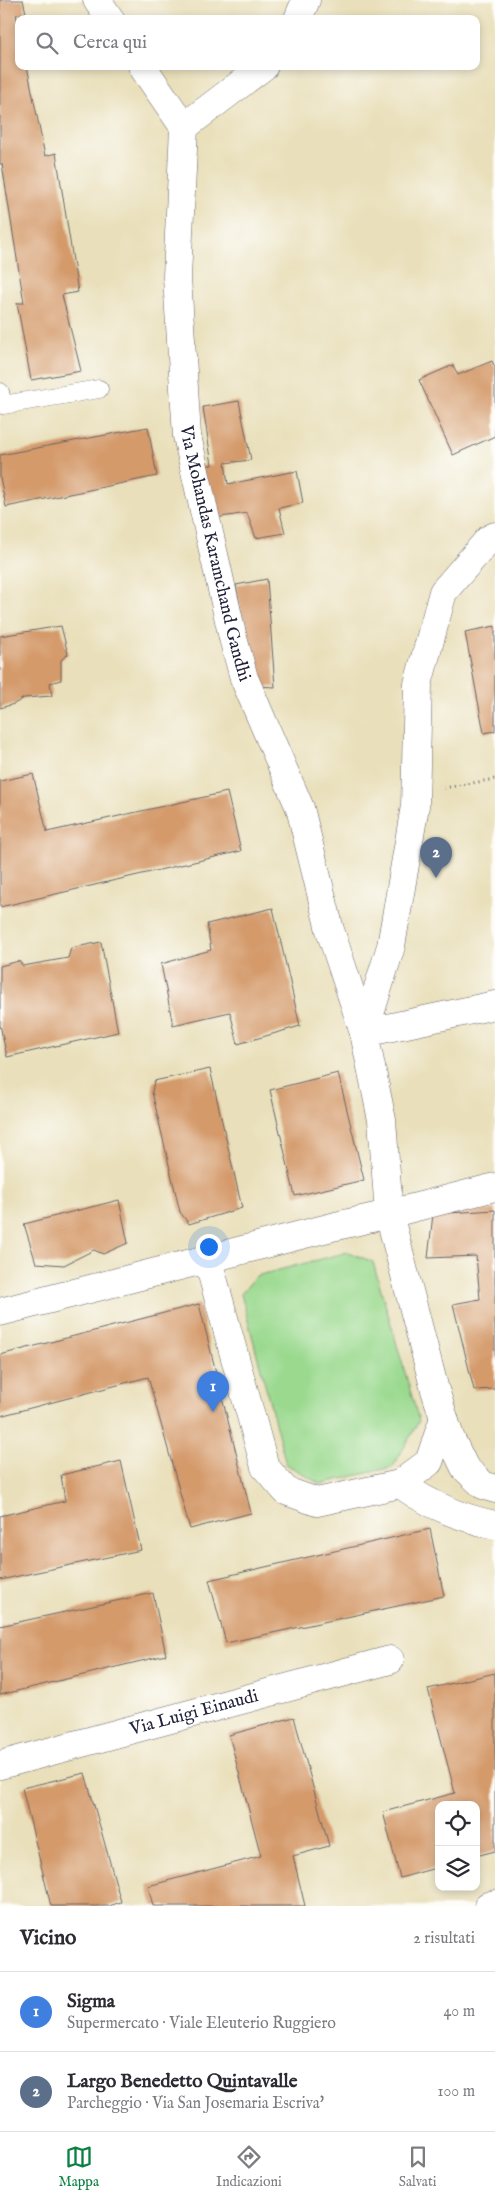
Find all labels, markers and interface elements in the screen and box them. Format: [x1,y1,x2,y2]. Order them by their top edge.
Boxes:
search box [15,15,480,70]
icon: search [33,29,61,57]
text: Cerca qui [73,31,147,55]
street label: Via Mohandas Karamchand Gandhi [175,424,256,685]
pin: 2 [420,837,452,878]
your location [196,1234,222,1260]
pin: 1 [197,1371,229,1412]
street label: Via Luigi Einaudi [126,1684,261,1741]
map controls [435,1801,480,1891]
button: locate [435,1801,480,1846]
button: layers [435,1846,480,1891]
text: Vicino [20,1925,76,1952]
text: 2 risultati [413,1929,475,1949]
text: Sigma [67,1990,115,2014]
text: 1 [33,2002,39,2022]
text: 40 m [443,2002,475,2022]
text: Supermercato · Viale Eleuterio Ruggiero [67,2014,336,2034]
text: Largo Benedetto Quintavalle [67,2070,297,2094]
text: 2 [32,2082,40,2102]
text: 100 m [438,2082,475,2102]
text: Parcheggio · Via San Josemaria Escriva' [67,2094,324,2114]
tab: Mappa [59,2143,99,2191]
tab: Indicazioni [216,2143,282,2191]
tab: Salvati [399,2143,436,2191]

